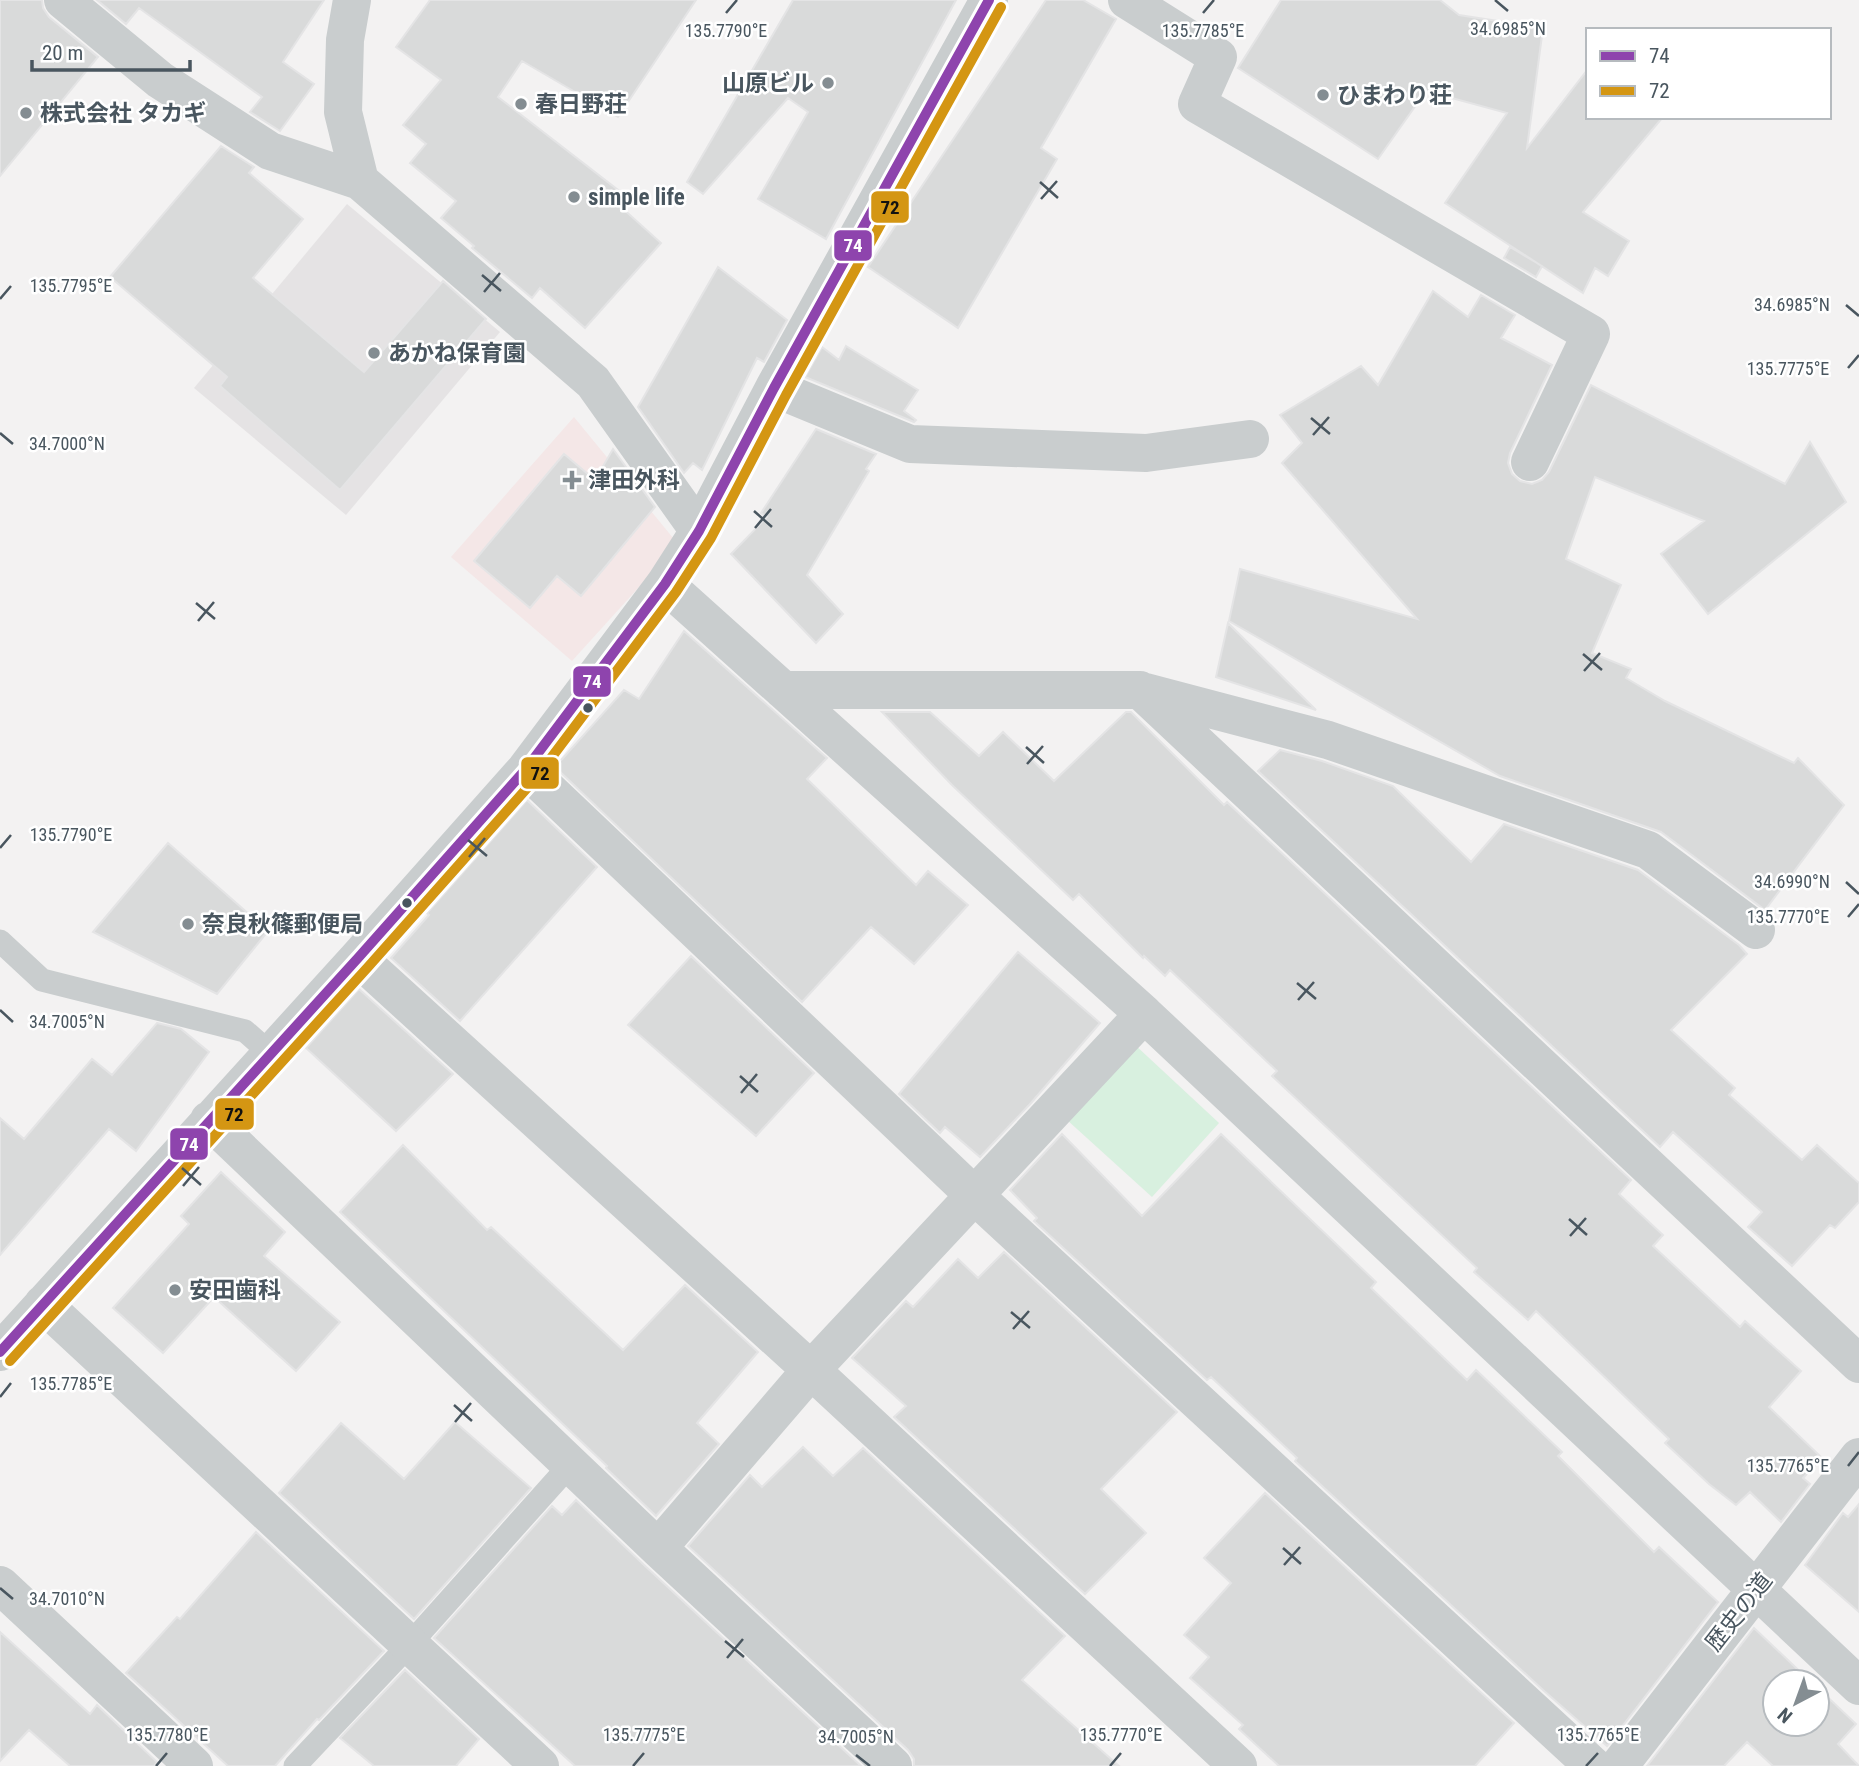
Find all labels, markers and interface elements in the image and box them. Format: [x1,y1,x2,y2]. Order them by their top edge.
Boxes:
text: 34.6985°N [1470,18,1546,39]
text: 135.7790°E [685,20,767,41]
text: 135.7785°E [1162,20,1244,41]
scale bar [32,28,189,72]
legend [1586,28,1831,119]
text: 20 m [42,41,83,65]
text: 74 [1649,44,1670,68]
place label: 山原ビル [722,70,814,97]
marker: 山原ビル [820,75,836,91]
text: 72 [1649,79,1670,103]
place label: ひまわり荘 [1337,82,1452,109]
marker: ひまわり荘 [1315,87,1331,103]
place label: 春日野荘 [535,91,627,118]
marker: 春日野荘 [513,96,529,112]
place label: 株式会社 タカギ [40,100,206,127]
marker: 株式会社 タカギ [18,105,34,121]
place label: simple life [588,184,685,211]
marker: simple life [566,189,582,205]
line badge: 72 [870,190,910,224]
text: 72 [880,196,900,219]
line badge: 74 [833,229,873,262]
text: 74 [843,234,863,257]
text: 135.7795°E [30,275,112,296]
text: 34.6985°N [1754,294,1830,315]
place label: あかね保育園 [388,340,526,367]
marker: あかね保育園 [366,345,382,361]
text: 135.7775°E [1747,358,1829,379]
text: 34.7000°N [29,433,105,454]
place label: 津田外科 [588,467,680,494]
marker: 津田外科 [562,470,582,490]
line badge: 74 [572,665,612,698]
text: 74 [582,670,602,693]
unlabelled marker [581,701,595,715]
line badge: 72 [520,756,560,790]
text: 72 [530,762,550,785]
text: 135.7790°E [30,824,112,845]
text: 34.6990°N [1754,871,1830,892]
unlabelled marker [400,896,414,910]
text: 135.7770°E [1747,906,1829,927]
place label: 奈良秋篠郵便局 [202,911,363,938]
marker: 奈良秋篠郵便局 [180,916,196,932]
text: 34.7005°N [29,1011,105,1032]
line badge: 72 [214,1097,255,1131]
text: 72 [224,1103,244,1126]
line badge: 74 [169,1127,209,1161]
text: 74 [179,1133,199,1156]
place label: 安田歯科 [189,1277,281,1304]
marker: 安田歯科 [167,1282,183,1298]
text: 135.7785°E [30,1373,112,1394]
text: 135.7765°E [1747,1455,1829,1476]
street label: 歴史の道 [1700,1567,1778,1657]
text: 34.7010°N [29,1588,105,1609]
north arrow [1761,1668,1831,1738]
text: N [1773,1703,1797,1728]
text: 135.7780°E [126,1724,208,1745]
text: 135.7775°E [603,1724,685,1745]
text: 135.7770°E [1080,1724,1162,1745]
text: 135.7765°E [1557,1724,1639,1745]
text: 34.7005°N [818,1726,894,1747]

